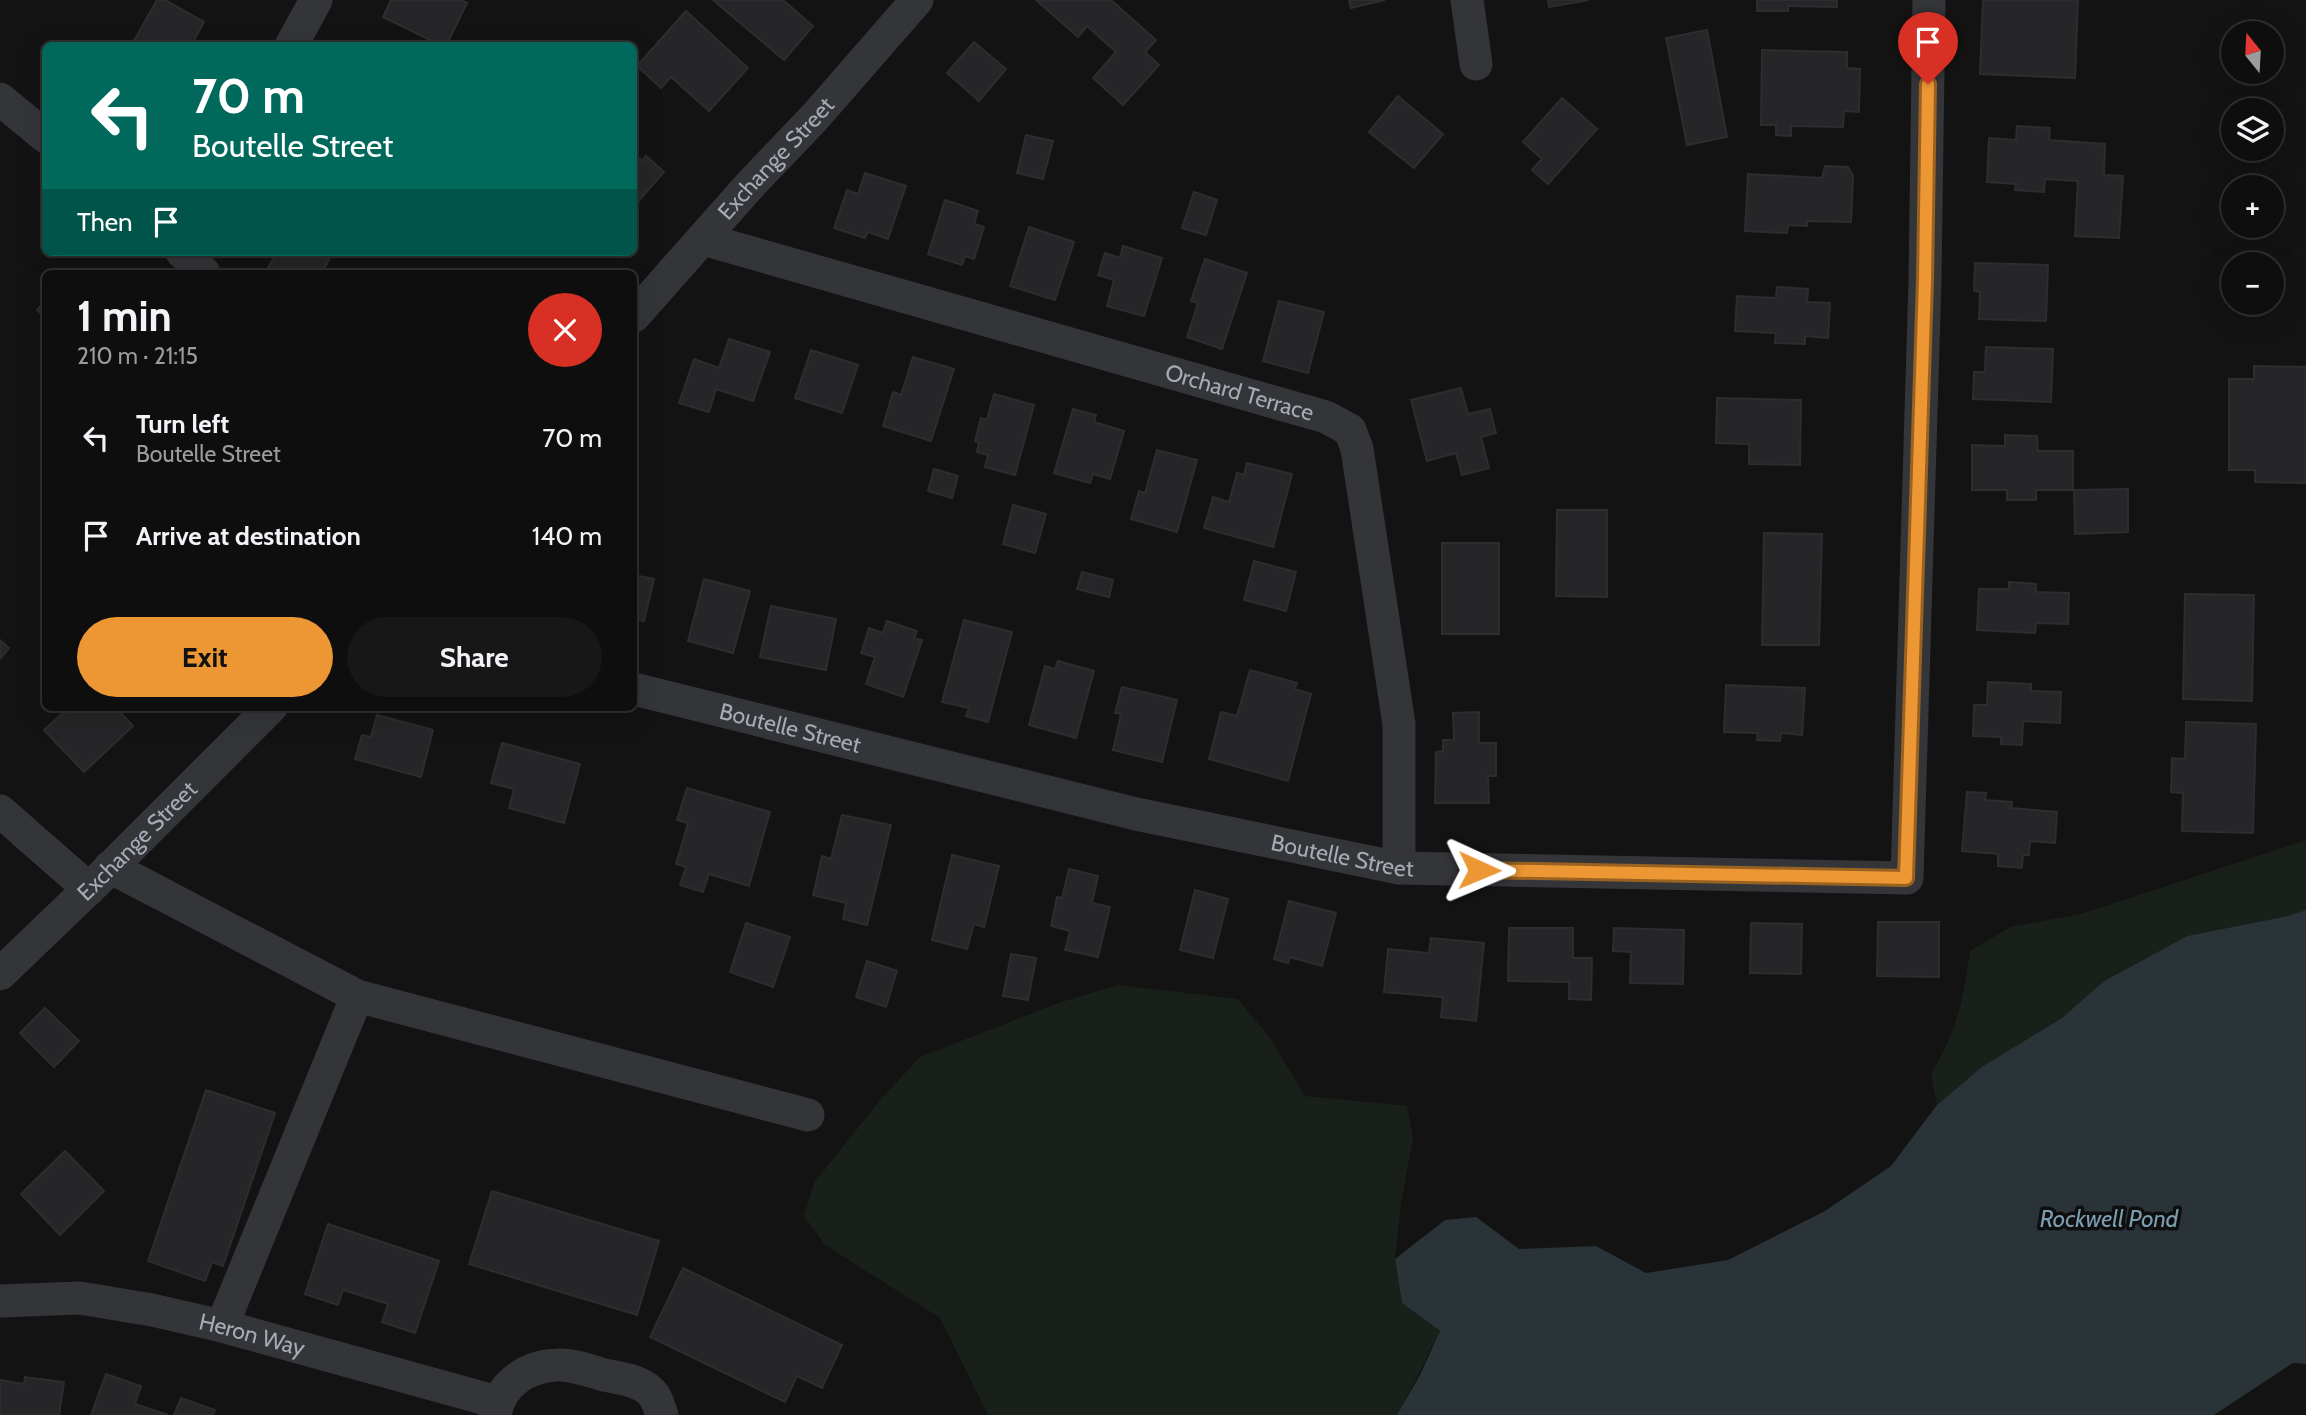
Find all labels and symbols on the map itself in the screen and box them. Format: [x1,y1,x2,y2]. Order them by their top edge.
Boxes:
pin [1898,12.0,1958,84]
north arrow [2221,21,2284,84]
street label: Exchange Street [712,91,840,226]
street label: Orchard Terrace [1162,358,1317,427]
street label: Boutelle Street [717,697,864,759]
street label: Exchange Street [71,775,203,906]
street label: Boutelle Street [1269,828,1414,882]
position arrow [1442,833,1516,907]
water label: Rockwell Pond [2040,1204,2179,1233]
street label: Heron Way [196,1307,308,1362]

